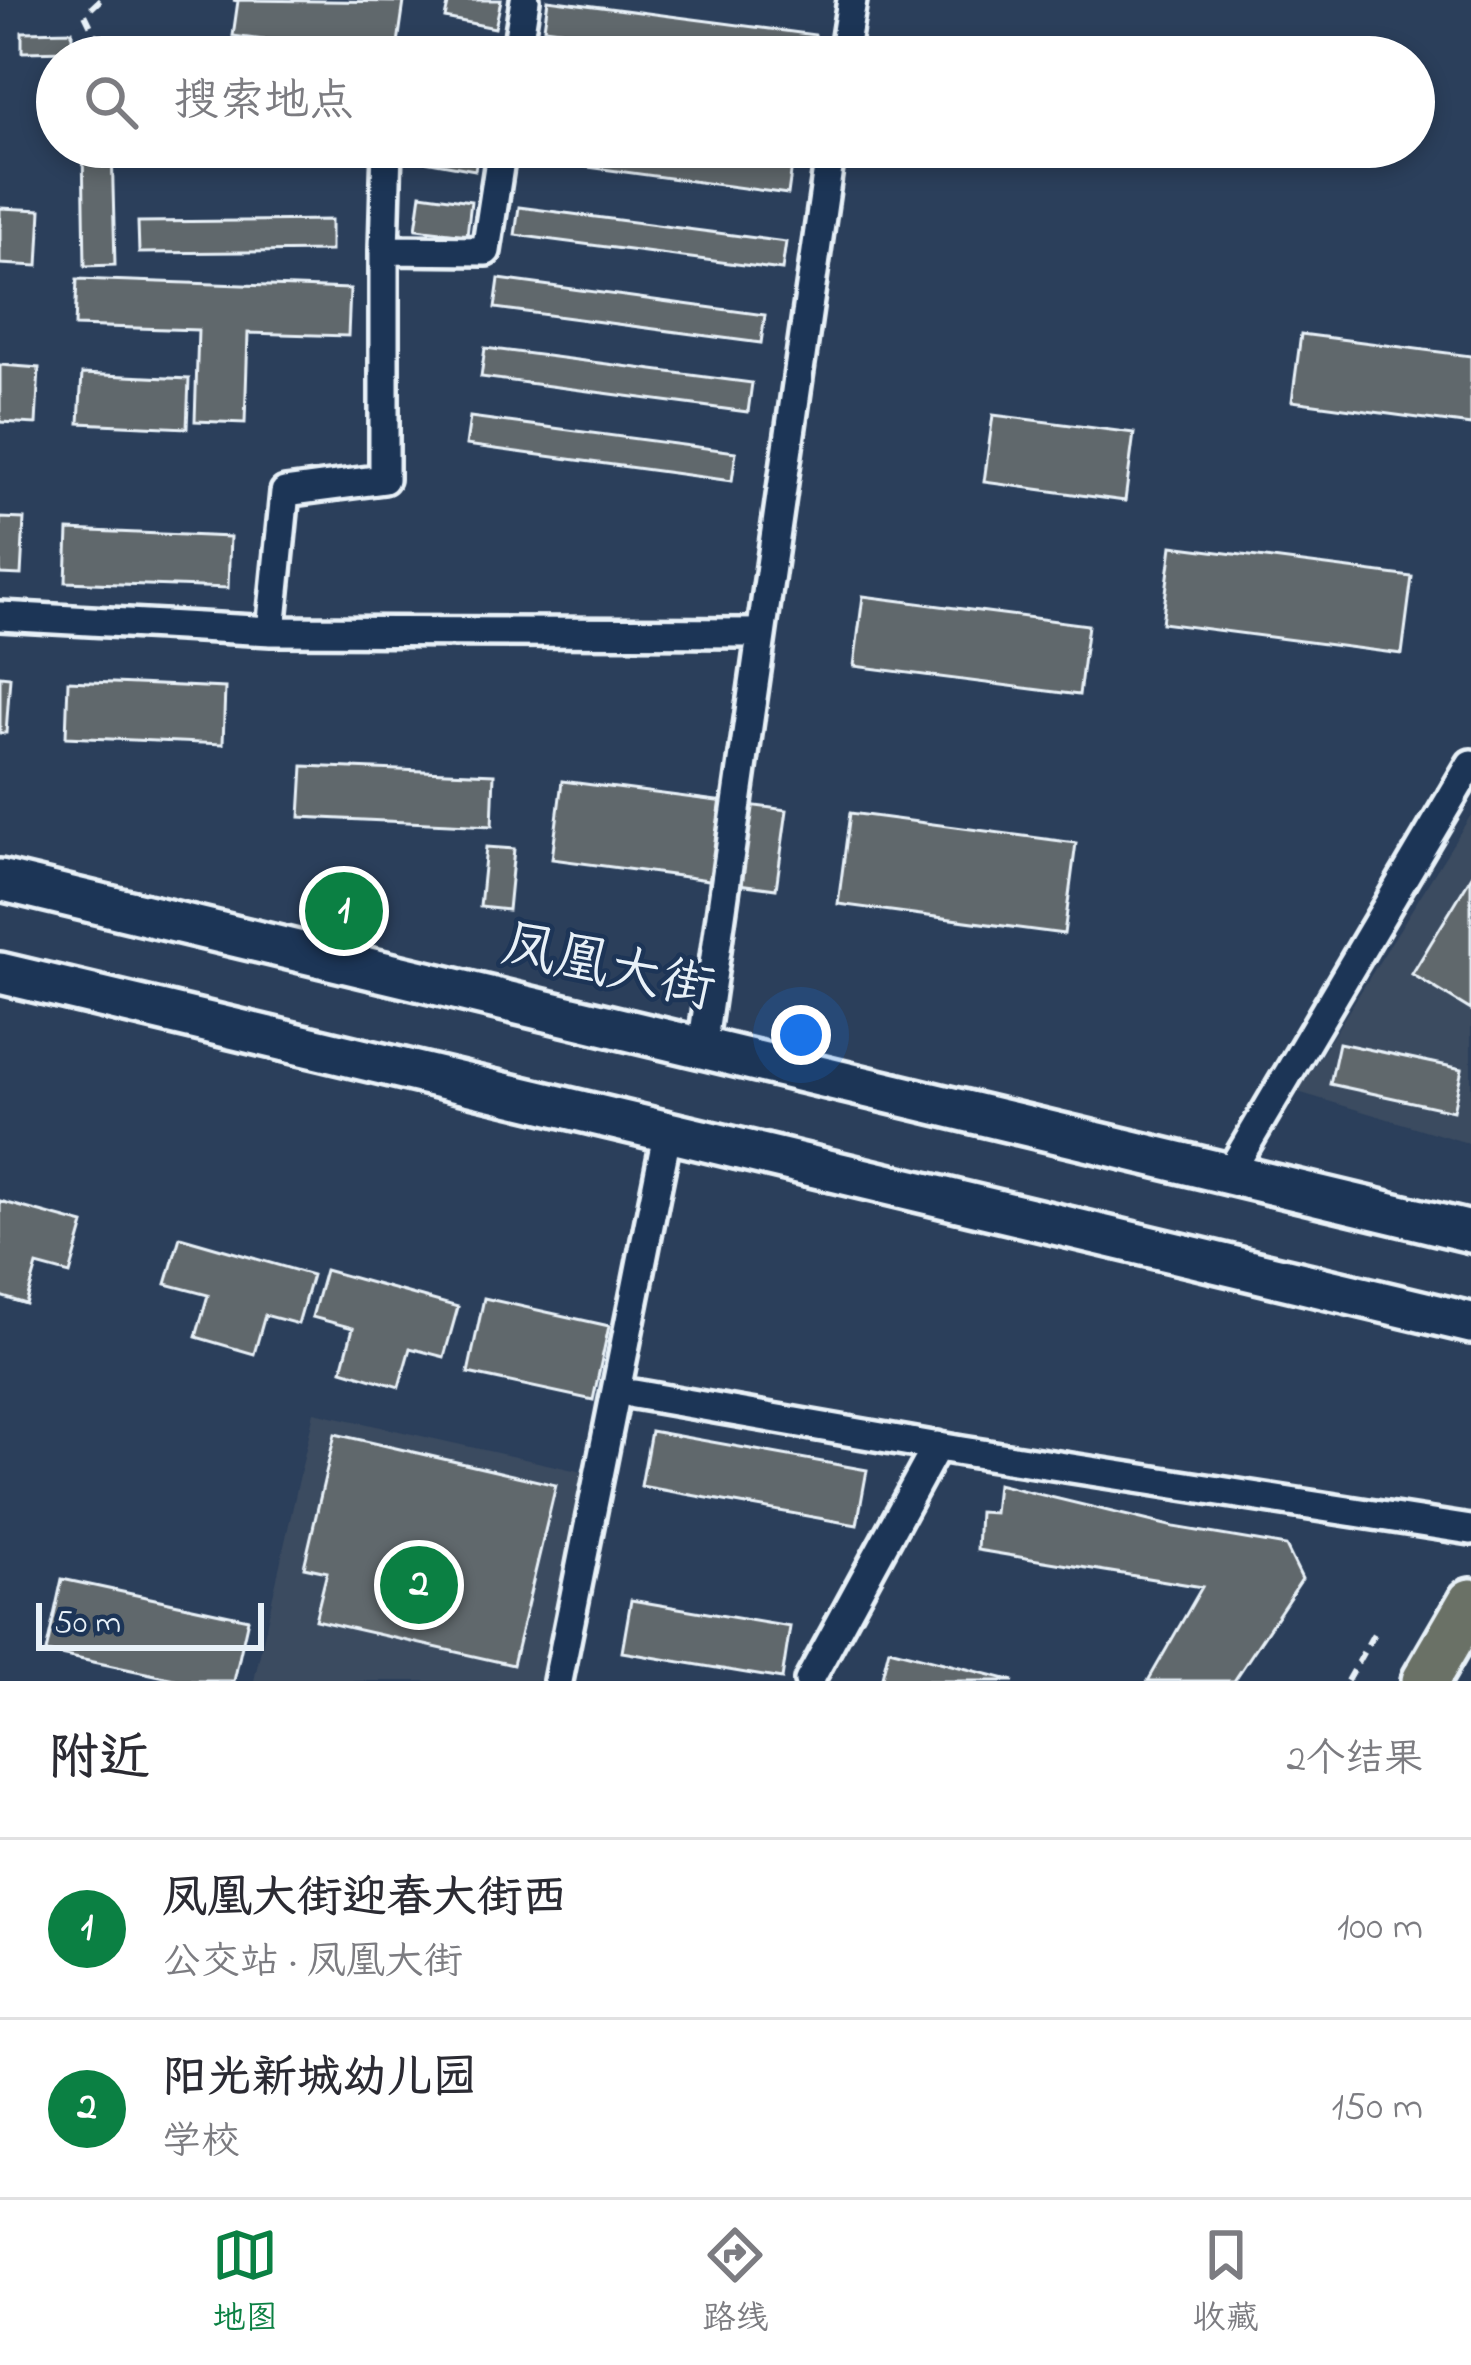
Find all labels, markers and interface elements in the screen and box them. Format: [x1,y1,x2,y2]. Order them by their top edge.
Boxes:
search box [36,36,1435,168]
icon: search [78,69,144,135]
text: 搜索地点 [174,70,354,136]
pin: 1 [305,866,383,956]
street label: 凤凰大街 [494,908,722,1032]
your location [771,1005,831,1065]
pin: 2 [380,1540,458,1630]
scale bar [36,1597,264,1650]
text: 50 m [54,1600,121,1648]
text: 附近 [48,1723,150,1798]
text: 2个结果 [1287,1732,1423,1789]
text: 凤凰大街迎春大街西 [162,1867,567,1933]
text: 1 [81,1900,93,1957]
text: 100 m [1337,1900,1423,1957]
text: 公交站 · 凤凰大街 [162,1935,463,1992]
text: 阳光新城幼儿园 [162,2047,477,2113]
text: 2 [77,2080,97,2137]
text: 150 m [1331,2080,1423,2137]
text: 学校 [162,2115,240,2172]
tab: 地图 [212,2222,278,2344]
tab: 路线 [702,2222,768,2344]
tab: 收藏 [1193,2222,1259,2344]

